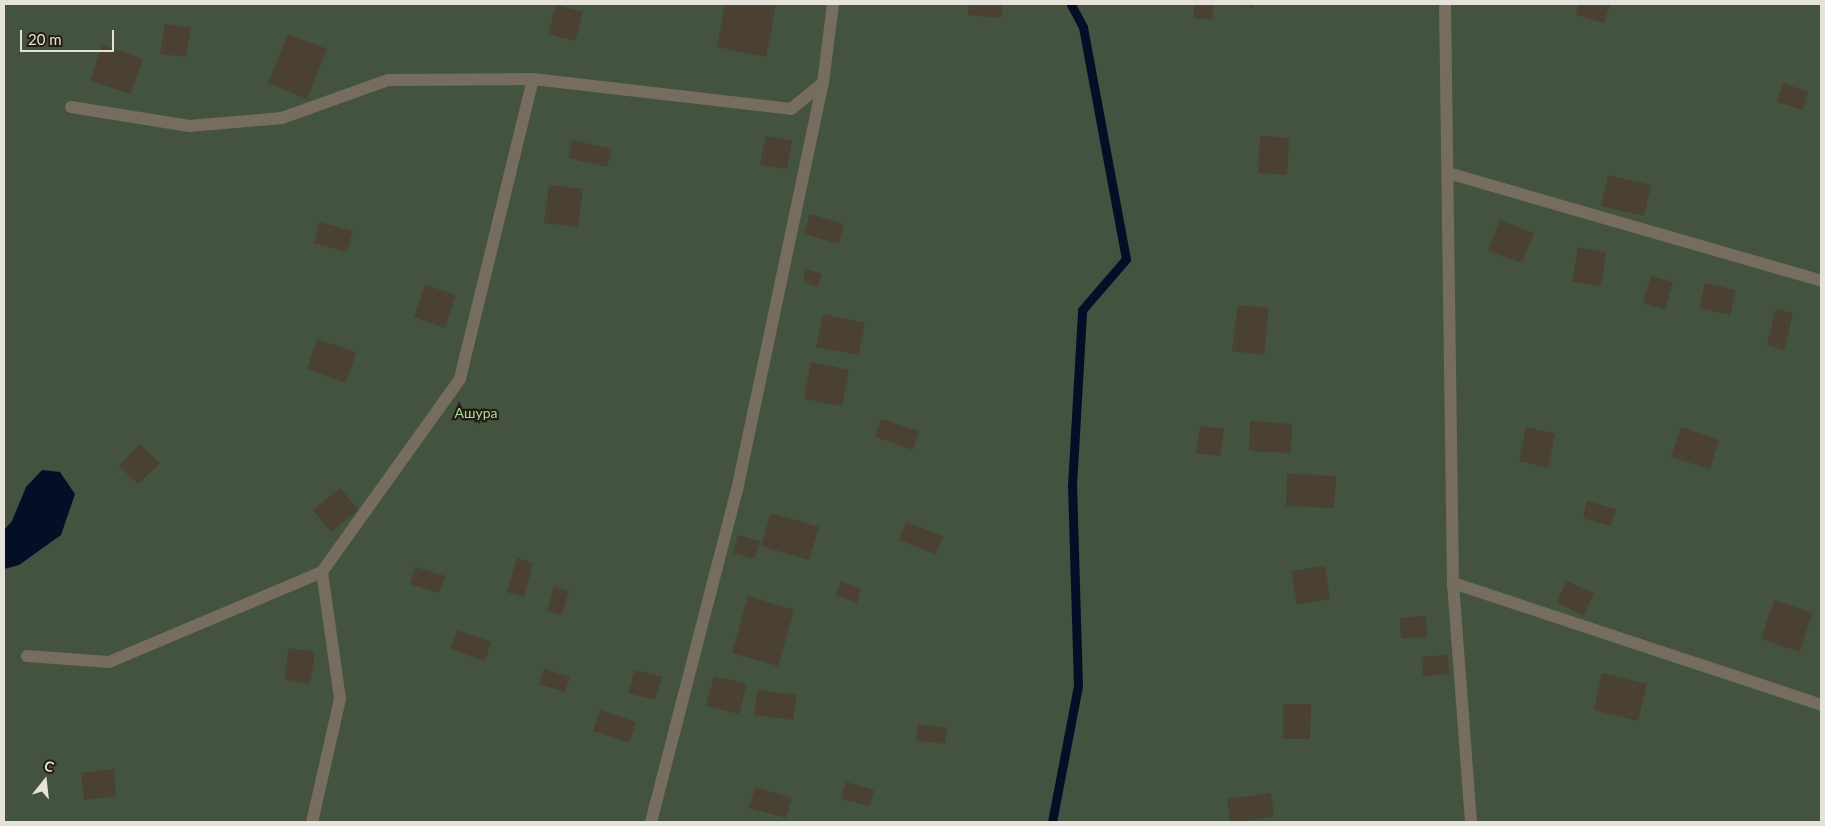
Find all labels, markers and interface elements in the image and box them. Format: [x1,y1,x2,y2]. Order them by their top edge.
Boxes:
scale bar [22,20,116,52]
text: 20 m [28,30,62,48]
park label: Ашура [455,405,497,421]
north arrow [20,756,70,806]
text: С [42,757,56,776]

